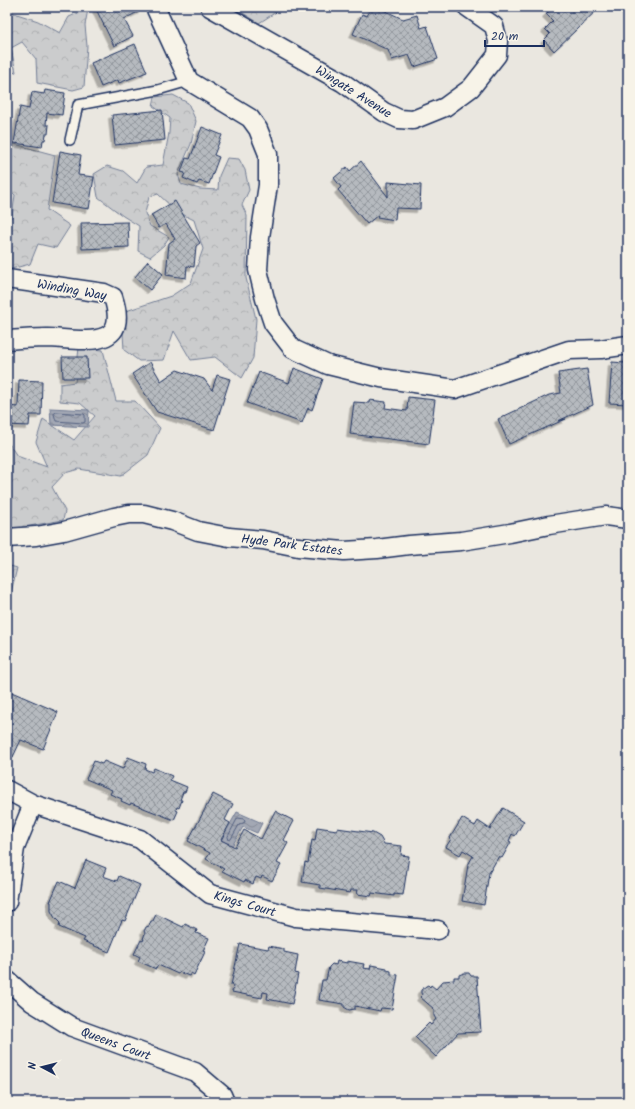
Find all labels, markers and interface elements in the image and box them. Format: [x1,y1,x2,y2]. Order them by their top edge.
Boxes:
scale bar [485,22,544,48]
text: 20 m [491,27,519,46]
street label: Wingate Avenue [311,60,396,124]
street label: Winding Way [35,274,109,307]
street label: Hyde Park Estates [240,529,344,562]
street label: Kings Court [211,886,279,924]
street label: Queens Court [77,1022,154,1067]
north arrow [22,1047,62,1087]
text: N [24,1061,42,1070]

